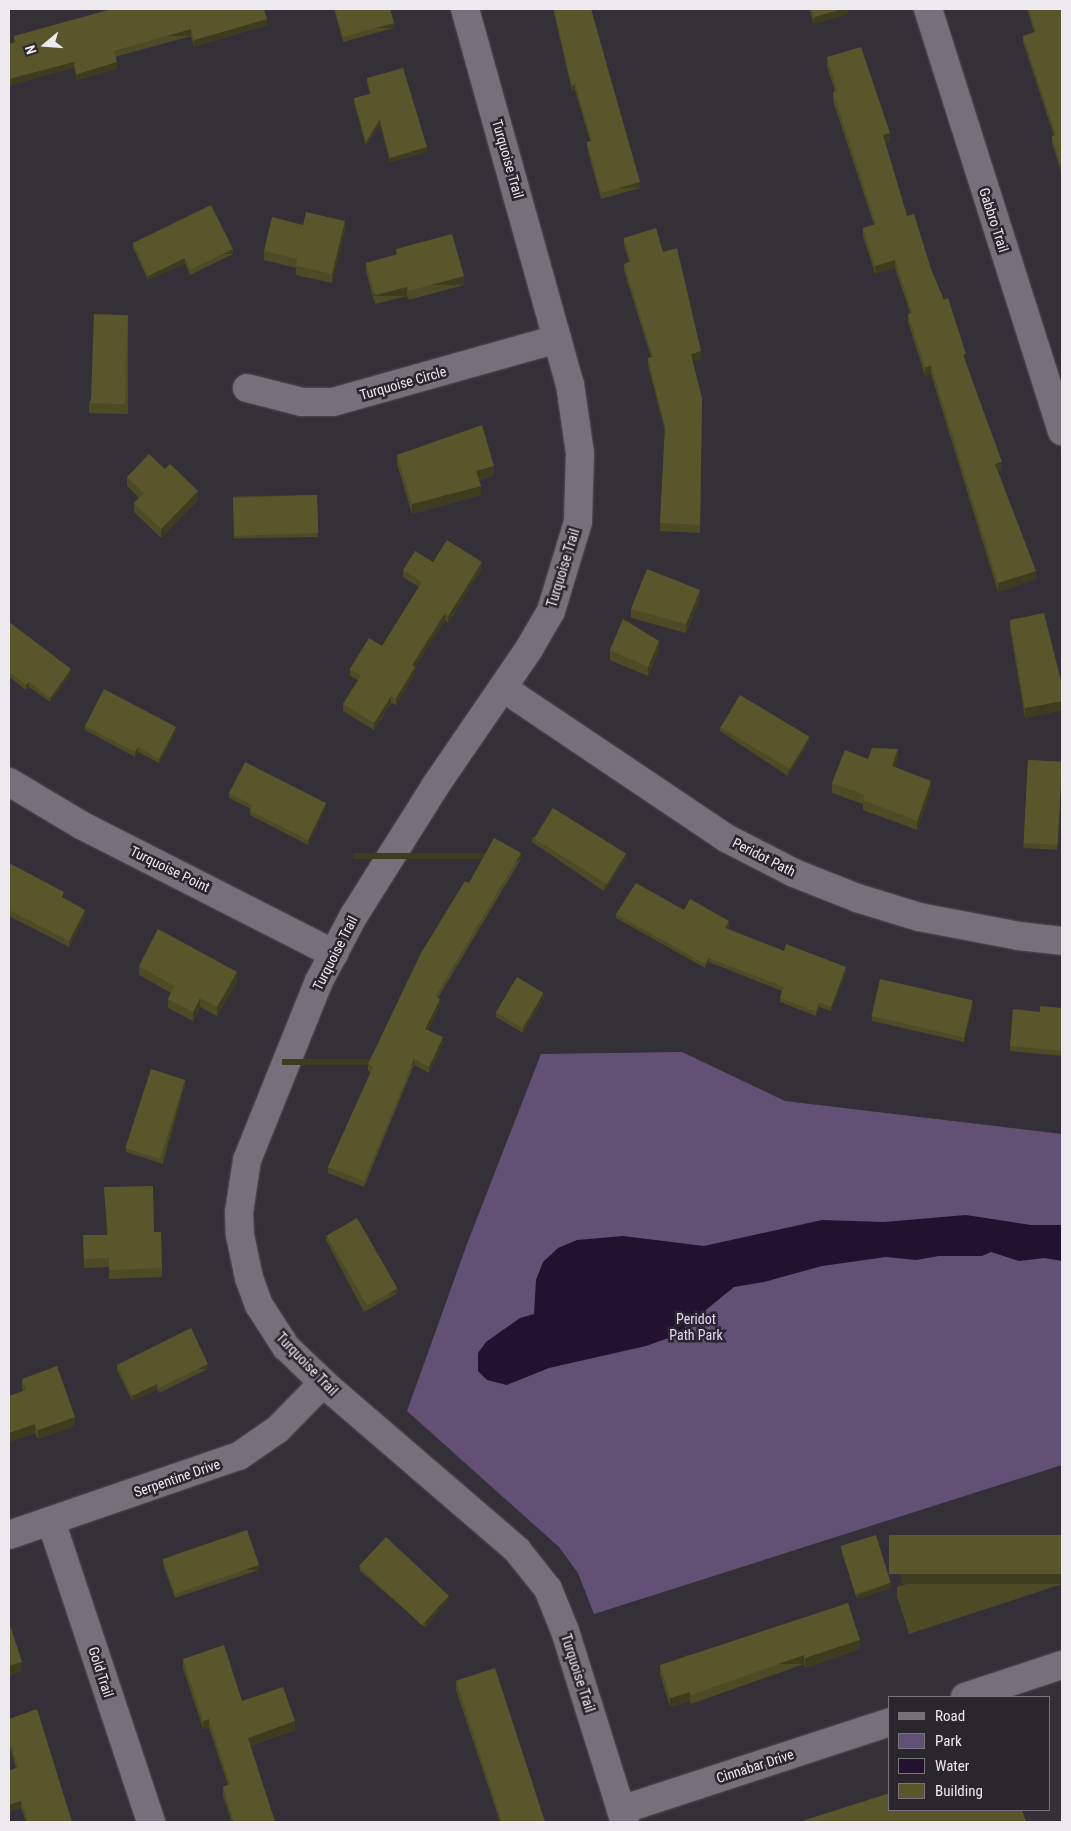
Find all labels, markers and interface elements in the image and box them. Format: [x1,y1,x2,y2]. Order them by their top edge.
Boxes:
north arrow [20,20,70,70]
text: N [22,43,40,56]
street label: Turquoise Trail [489,117,527,201]
street label: Gabbro Trail [976,186,1012,254]
street label: Turquoise Circle [358,363,448,403]
street label: Turquoise Trail [543,527,583,609]
street label: Peridot Path [730,834,798,880]
street label: Turquoise Point [127,842,213,896]
street label: Turquoise Trail [309,913,361,993]
park label: Peridot Path Park [669,1311,723,1344]
street label: Turquoise Trail [273,1329,341,1399]
street label: Serpentine Drive [132,1455,222,1501]
street label: Turquoise Trail [557,1632,599,1714]
street label: Gold Trail [85,1644,117,1700]
legend [888,1696,1051,1811]
text: Road [935,1707,965,1725]
text: Park [935,1732,962,1750]
street label: Cinnabar Drive [714,1746,796,1786]
text: Water [935,1757,969,1775]
text: Building [935,1782,983,1800]

